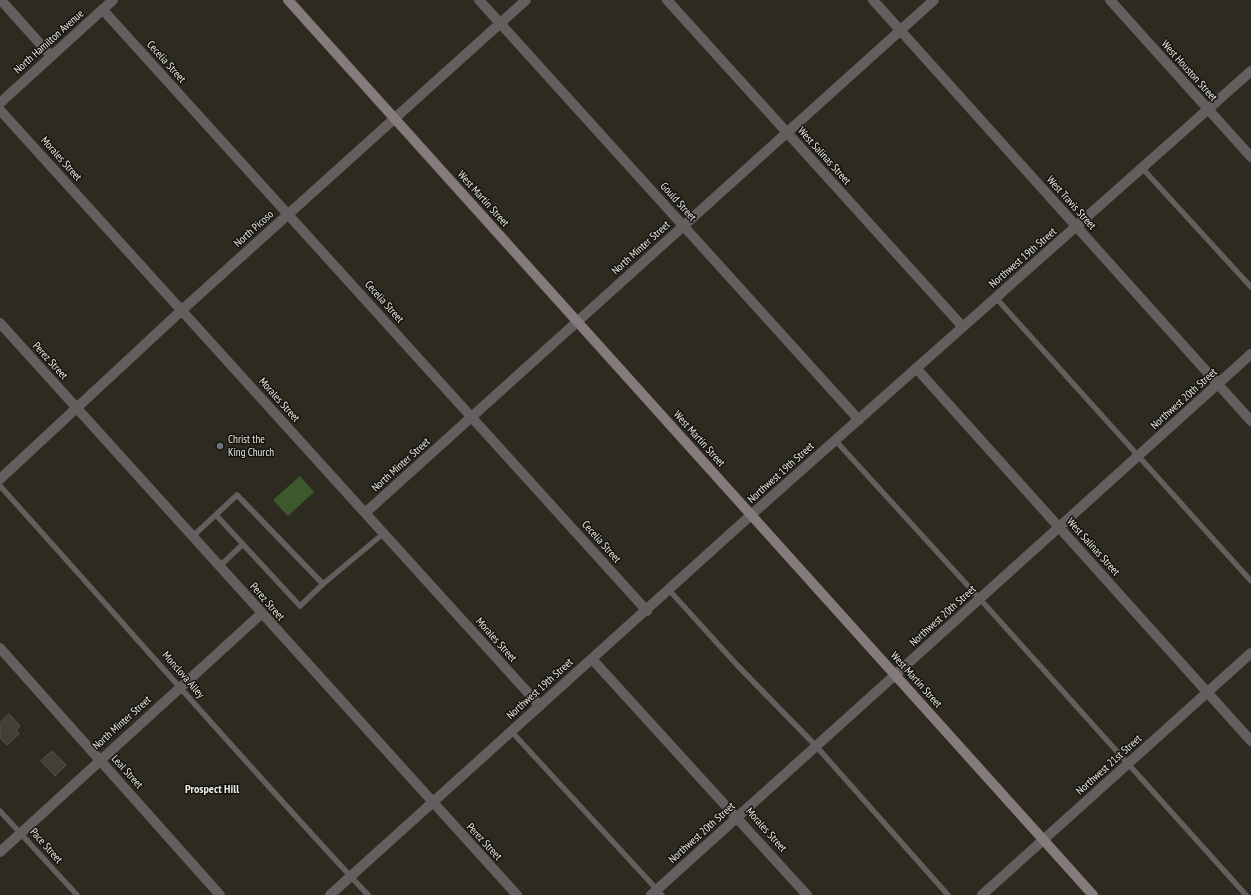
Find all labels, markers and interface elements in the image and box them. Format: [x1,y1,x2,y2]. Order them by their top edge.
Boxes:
street label: North Hamilton Avenue [11,7,87,77]
street label: Cecelia Street [144,38,188,86]
street label: West Houston Street [1158,38,1220,104]
street label: West Salinas Street [795,125,853,187]
street label: Morales Street [38,134,84,184]
street label: West Martin Street [454,168,512,230]
street label: West Travis Street [1044,174,1098,232]
street label: Gould Street [657,180,699,224]
street label: North Picoso [232,208,276,250]
street label: North Minter Street [609,218,673,278]
street label: Northwest 19th Street [987,225,1059,291]
street label: Cecelia Street [362,278,406,326]
street label: Perez Street [30,340,70,382]
street label: Northwest 20th Street [1148,366,1220,432]
street label: Morales Street [256,375,302,425]
street label: West Martin Street [670,408,728,470]
place label: Christ the King Church [228,433,274,459]
street label: North Minter Street [369,435,433,495]
street label: Northwest 19th Street [745,440,817,506]
marker: Christ the King Church [215,441,225,451]
street label: West Salinas Street [1064,516,1122,578]
street label: Cecelia Street [579,518,623,566]
street label: Perez Street [247,580,287,624]
street label: Northwest 20th Street [907,583,979,649]
street label: Morales Street [473,615,519,665]
street label: Monclova Alley [159,649,207,701]
street label: West Martin Street [887,649,945,711]
street label: Northwest 19th Street [504,656,576,722]
street label: North Minter Street [90,693,154,753]
street label: Northwest 21st Street [1074,732,1144,798]
street label: Leal Street [108,752,146,792]
district label: Prospect Hill [185,783,239,797]
street label: Northwest 20th Street [666,800,738,866]
street label: Morales Street [743,805,789,855]
street label: Perez Street [464,821,504,863]
street label: Pace Street [27,826,65,866]

